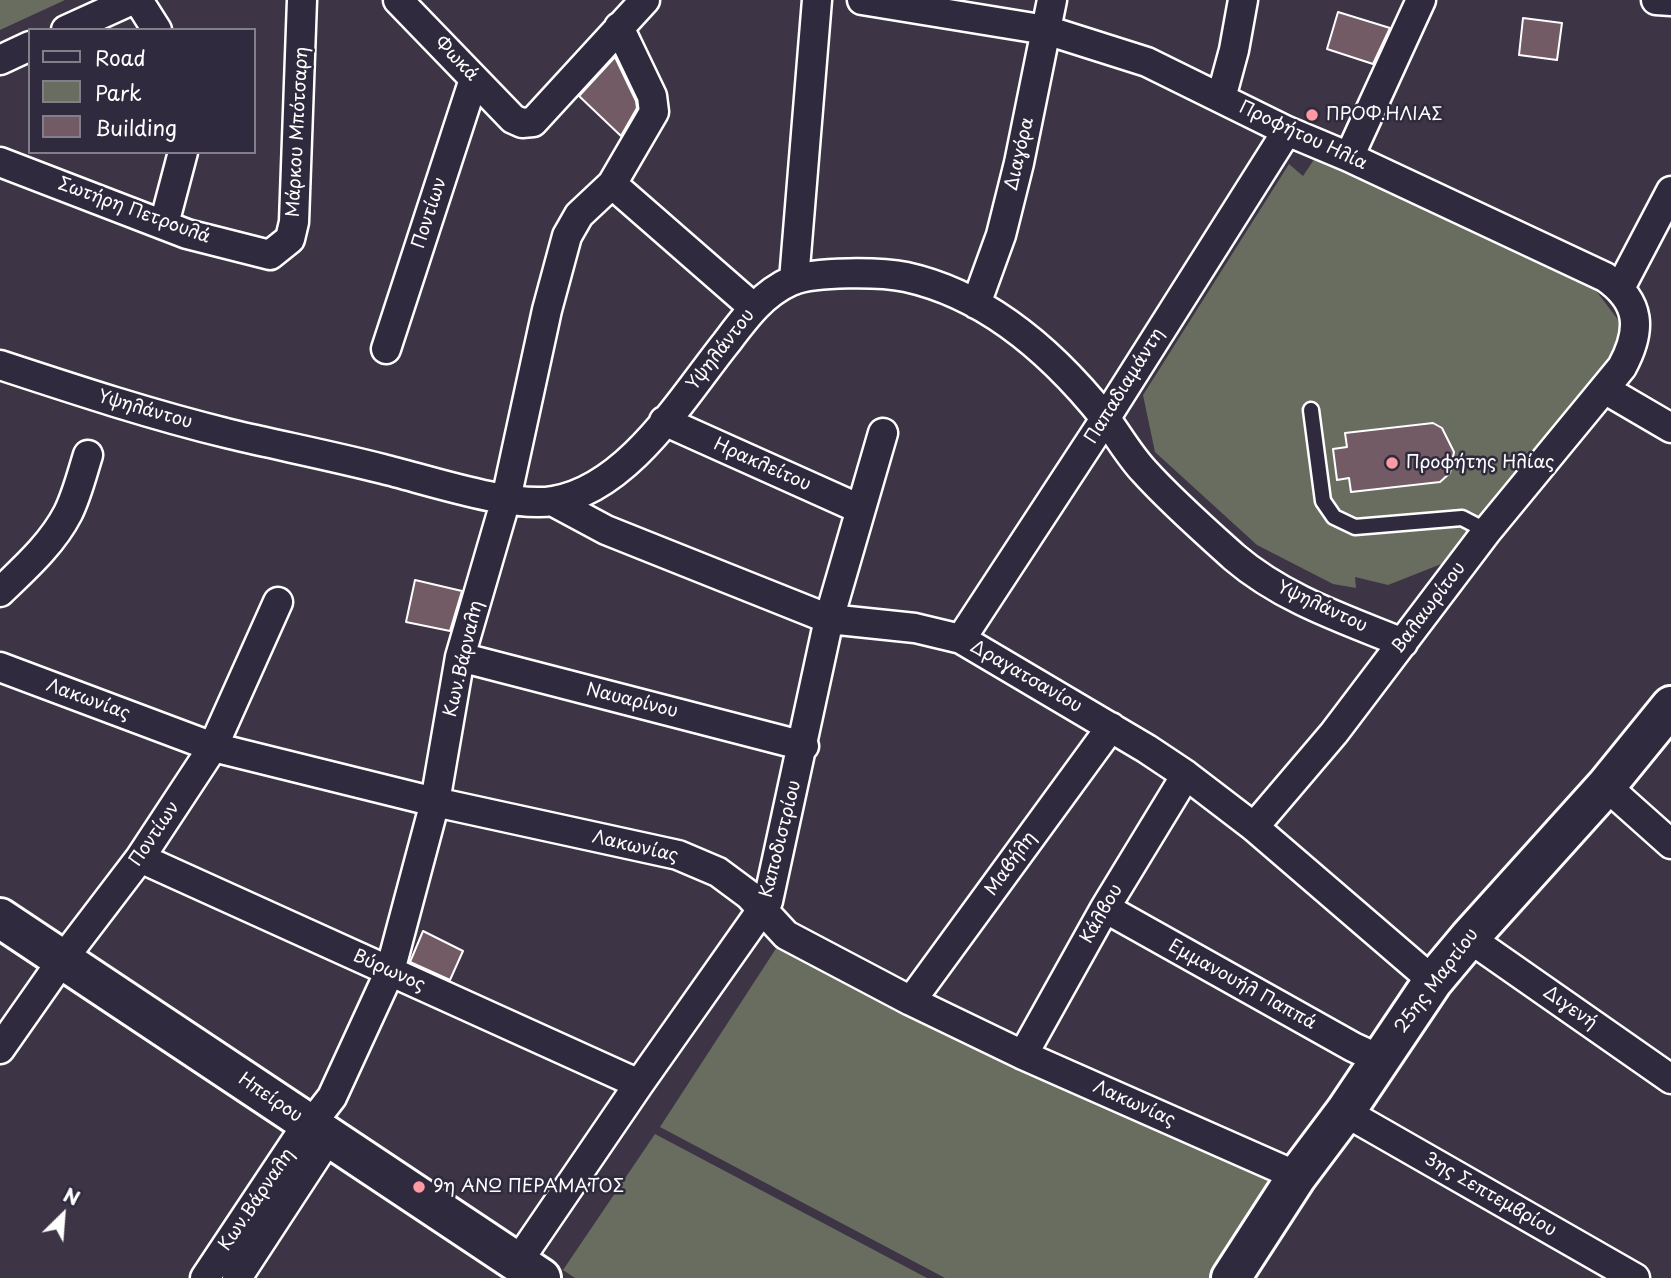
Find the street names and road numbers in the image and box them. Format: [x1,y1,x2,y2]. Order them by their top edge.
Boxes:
street label: Φωκά [430,32,482,86]
street label: Μάρκου Μπότσαρη [283,46,313,218]
street label: Προφήτου Ηλία [1236,97,1370,175]
street label: Διαγόρα [1001,115,1039,193]
street label: Σωτήρη Πετρουλά [55,173,213,249]
street label: Ποντίων [408,175,452,251]
street label: Υψηλάντου [683,305,759,395]
street label: Παπαδιαμάντη [1081,324,1169,448]
street label: Υψηλάντου [95,386,195,434]
street label: Ηρακλείτου [710,434,814,496]
street label: Βαλαωρίτου [1388,558,1470,658]
street label: Υψηλάντου [1273,577,1371,637]
street label: Κων.Βάρναλη [440,599,488,719]
street label: Δραγατσανίου [966,636,1086,718]
street label: Λακωνίας [43,675,133,725]
street label: Ναυαρίνου [584,679,680,723]
street label: Καποδιστρίου [756,778,806,900]
street label: Ποντίων [125,797,185,871]
street label: Λακωνίας [590,827,680,867]
street label: Μαβήλη [981,828,1041,900]
street label: Κάλβου [1076,881,1128,947]
street label: 25ης Μαρτίου [1391,924,1483,1038]
street label: Εμμανουήλ Παππά [1164,935,1320,1035]
street label: Βύρωνος [350,946,428,996]
street label: Διγενή [1539,982,1601,1034]
street label: Ηπείρου [234,1069,306,1127]
street label: Λακωνίας [1090,1076,1178,1132]
street label: Κων.Βάρναλη [215,1145,299,1255]
street label: 3ης Σεπτεμβρίου [1420,1148,1560,1242]

